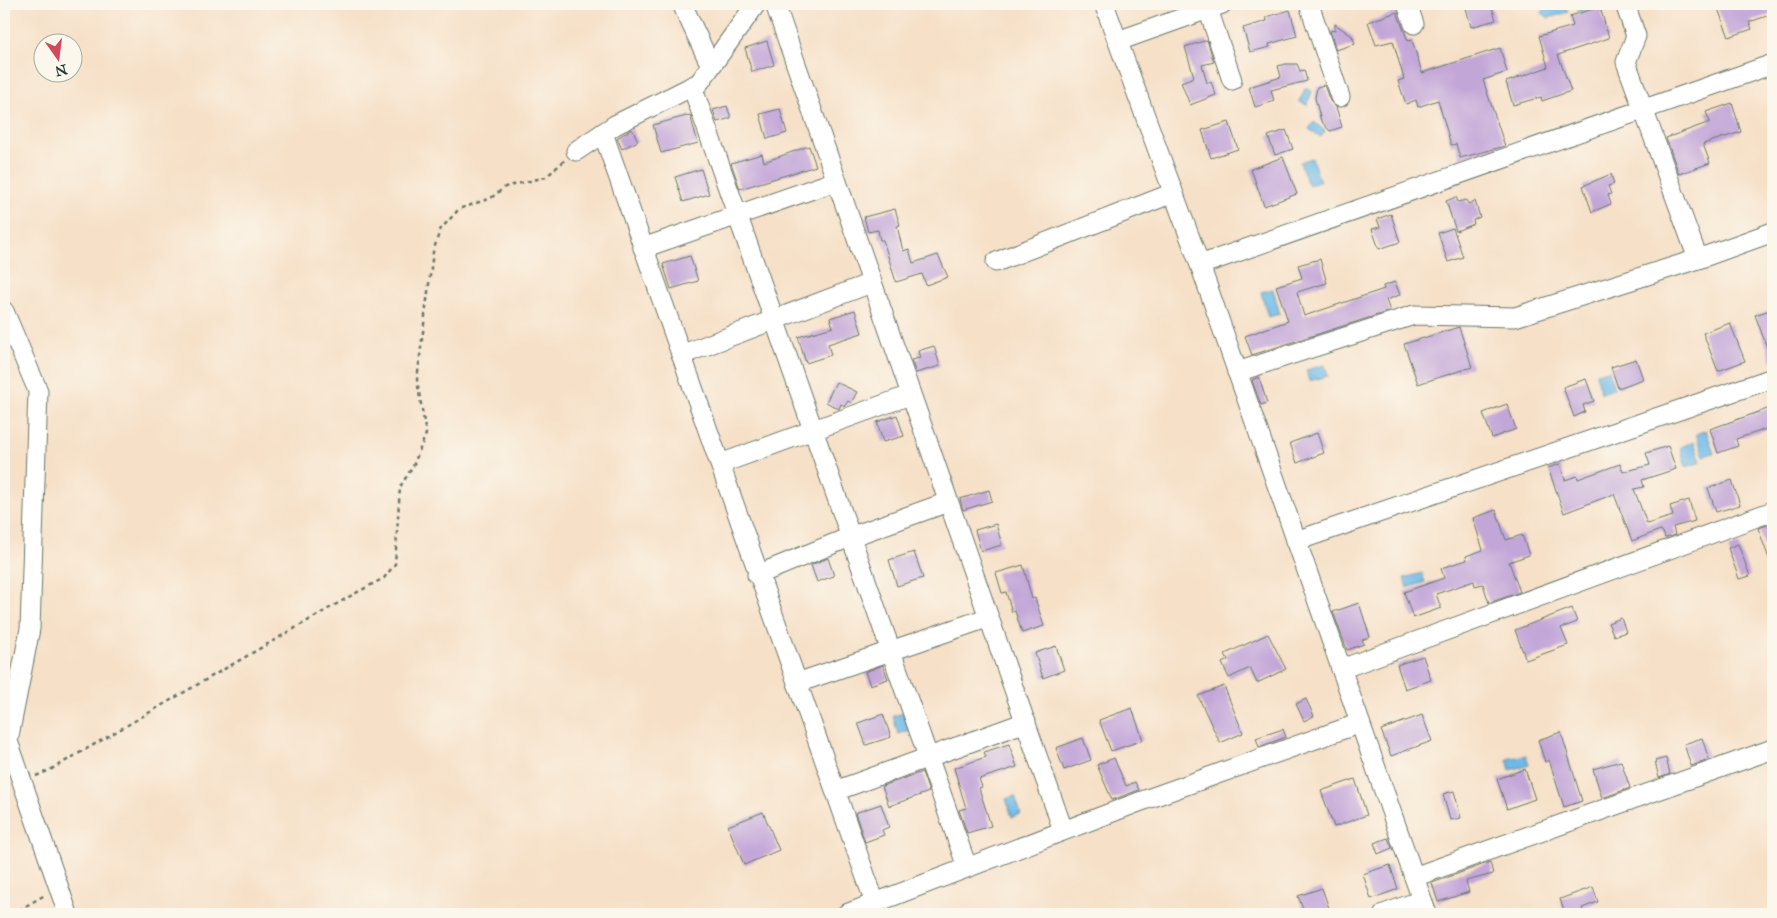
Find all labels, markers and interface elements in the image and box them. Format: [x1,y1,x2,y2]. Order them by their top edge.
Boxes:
north arrow [32,32,82,82]
text: N [53,60,69,80]

